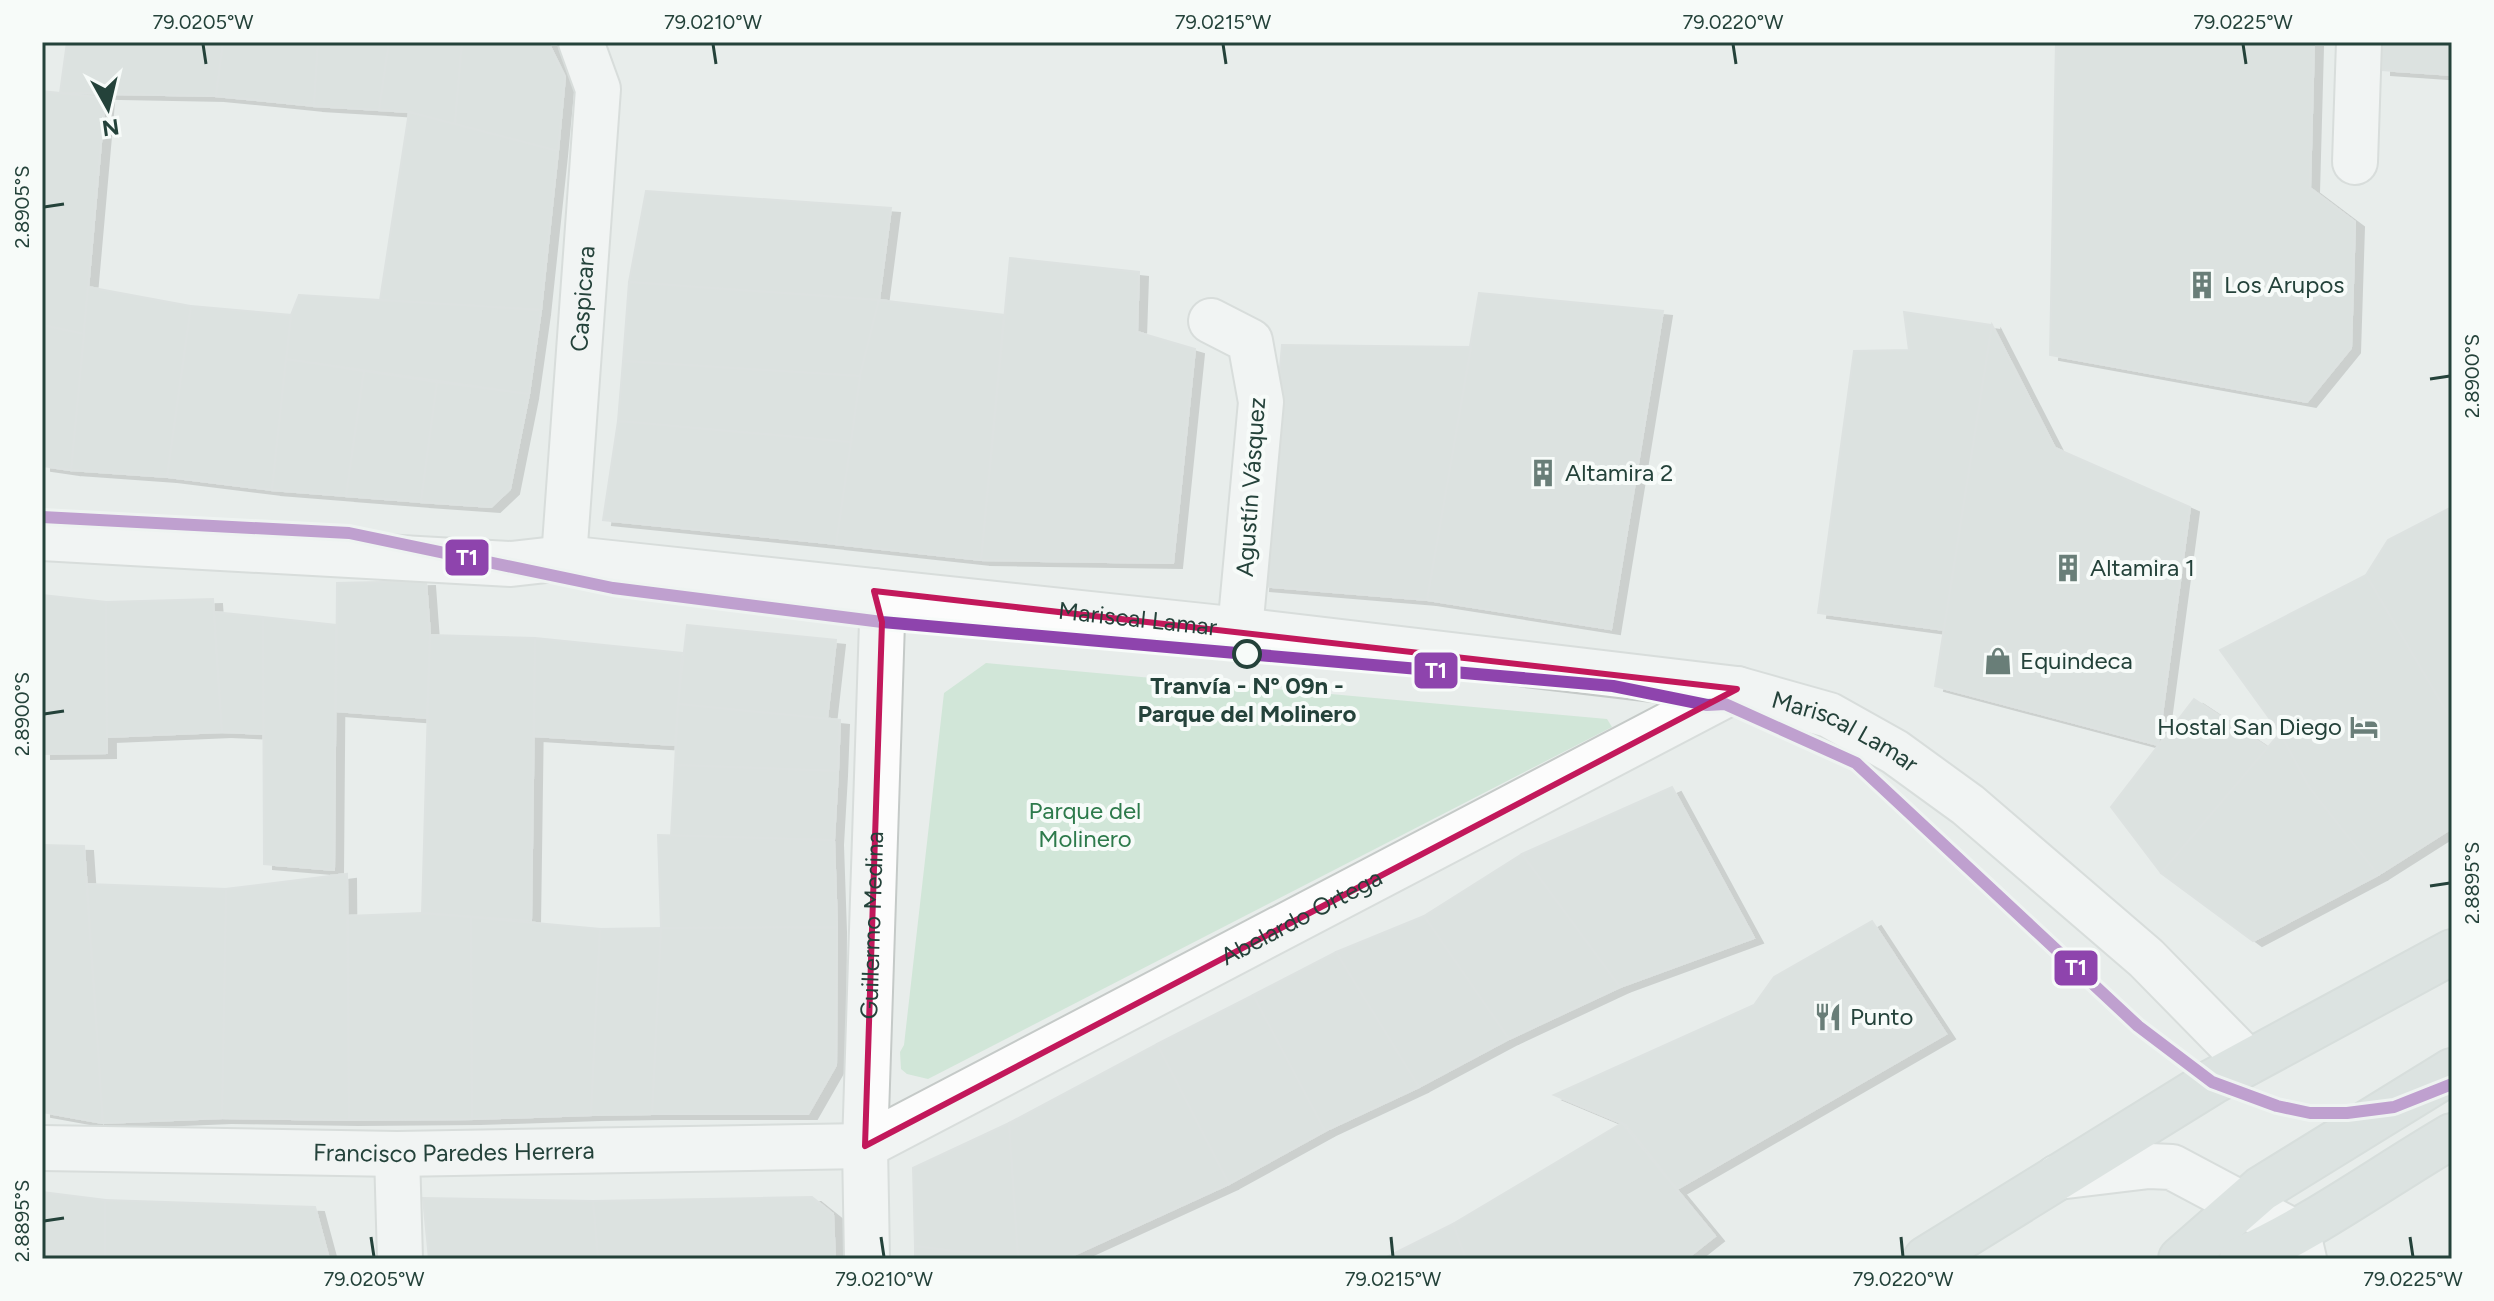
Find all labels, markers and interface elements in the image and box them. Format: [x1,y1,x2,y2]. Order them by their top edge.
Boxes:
text: 79.0205°W [152,10,254,34]
text: 79.0210°W [664,10,762,34]
text: 79.0215°W [1175,10,1271,34]
text: 79.0220°W [1683,10,1783,34]
text: 79.0225°W [2193,10,2293,34]
north arrow [68,68,148,148]
text: N [100,113,121,142]
text: 2.8905°S [10,166,34,248]
street label: Caspicara [564,245,601,353]
building icon: Los Arupos [2187,270,2217,300]
place label: Los Arupos [2224,270,2345,299]
text: 2.8900°S [2460,334,2484,418]
street label: Agustín Vásquez [1230,396,1271,578]
building icon: Altamira 2 [1528,458,1558,488]
place label: Altamira 2 [1565,458,1673,487]
line badge: T1 [444,538,490,577]
text: T1 [456,544,478,571]
building icon: Altamira 1 [2053,553,2083,583]
place label: Altamira 1 [2090,553,2195,582]
street label: Mariscal Lamar [1057,596,1219,641]
marker: Tranvía - Nº 09n - Parque del Molinero [1233,640,1261,668]
shop icon: Equindeca [1983,646,2013,676]
place label: Equindeca [2020,646,2133,675]
line badge: T1 [1413,651,1459,690]
text: T1 [1425,657,1447,684]
place label: Tranvía - Nº 09n - Parque del Molinero [1138,671,1356,728]
text: 2.8900°S [10,672,34,756]
street label: Mariscal Lamar [1769,685,1924,778]
place label: Hostal San Diego [2157,712,2342,741]
hotel icon: Hostal San Diego [2349,712,2379,742]
park label: Parque del Molinero [1029,796,1141,853]
street label: Guillermo Medina [854,831,889,1020]
text: 2.8895°S [2460,842,2484,924]
street label: Abelardo Ortega [1216,863,1387,971]
line badge: T1 [2053,949,2099,987]
text: T1 [2065,954,2087,981]
restaurant icon: Punto [1813,1002,1843,1032]
place label: Punto [1850,1002,1914,1031]
street label: Francisco Paredes Herrera [313,1136,595,1168]
text: 2.8895°S [10,1180,34,1262]
text: 79.0205°W [323,1267,425,1291]
text: 79.0210°W [835,1267,933,1291]
text: 79.0215°W [1345,1267,1441,1291]
text: 79.0220°W [1853,1267,1953,1291]
text: 79.0225°W [2363,1267,2463,1291]

